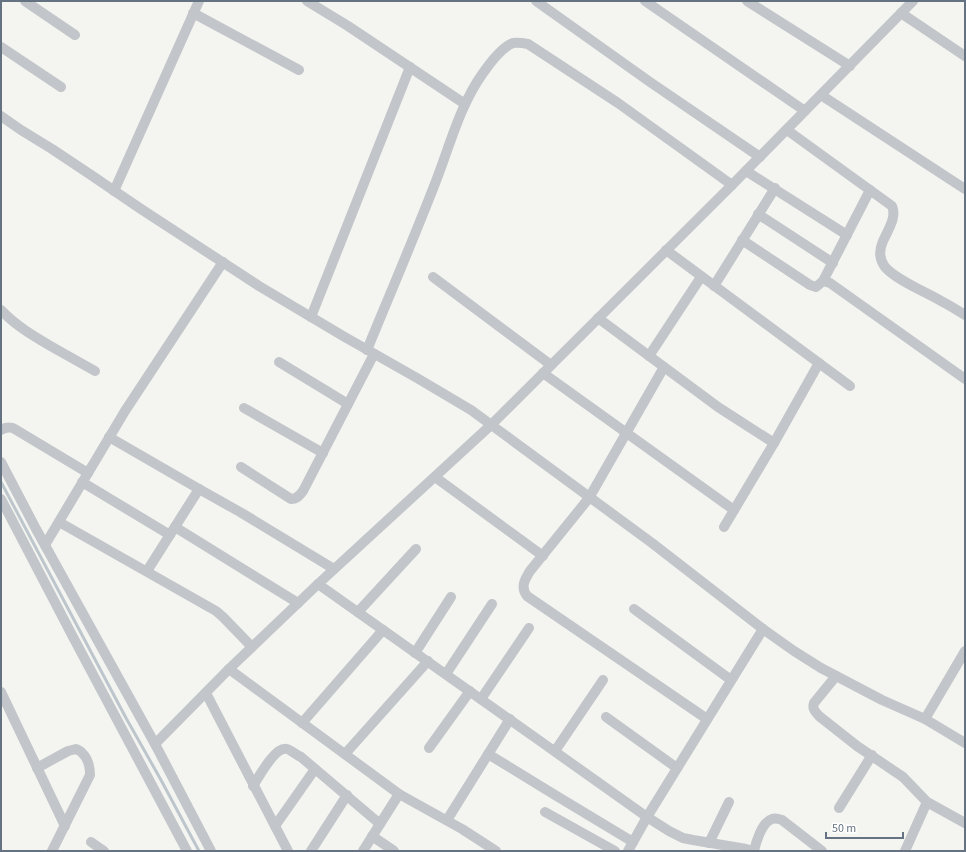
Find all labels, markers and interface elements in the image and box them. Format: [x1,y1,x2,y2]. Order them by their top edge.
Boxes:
scale bar [826,814,903,840]
text: 50 m [832,820,856,837]

